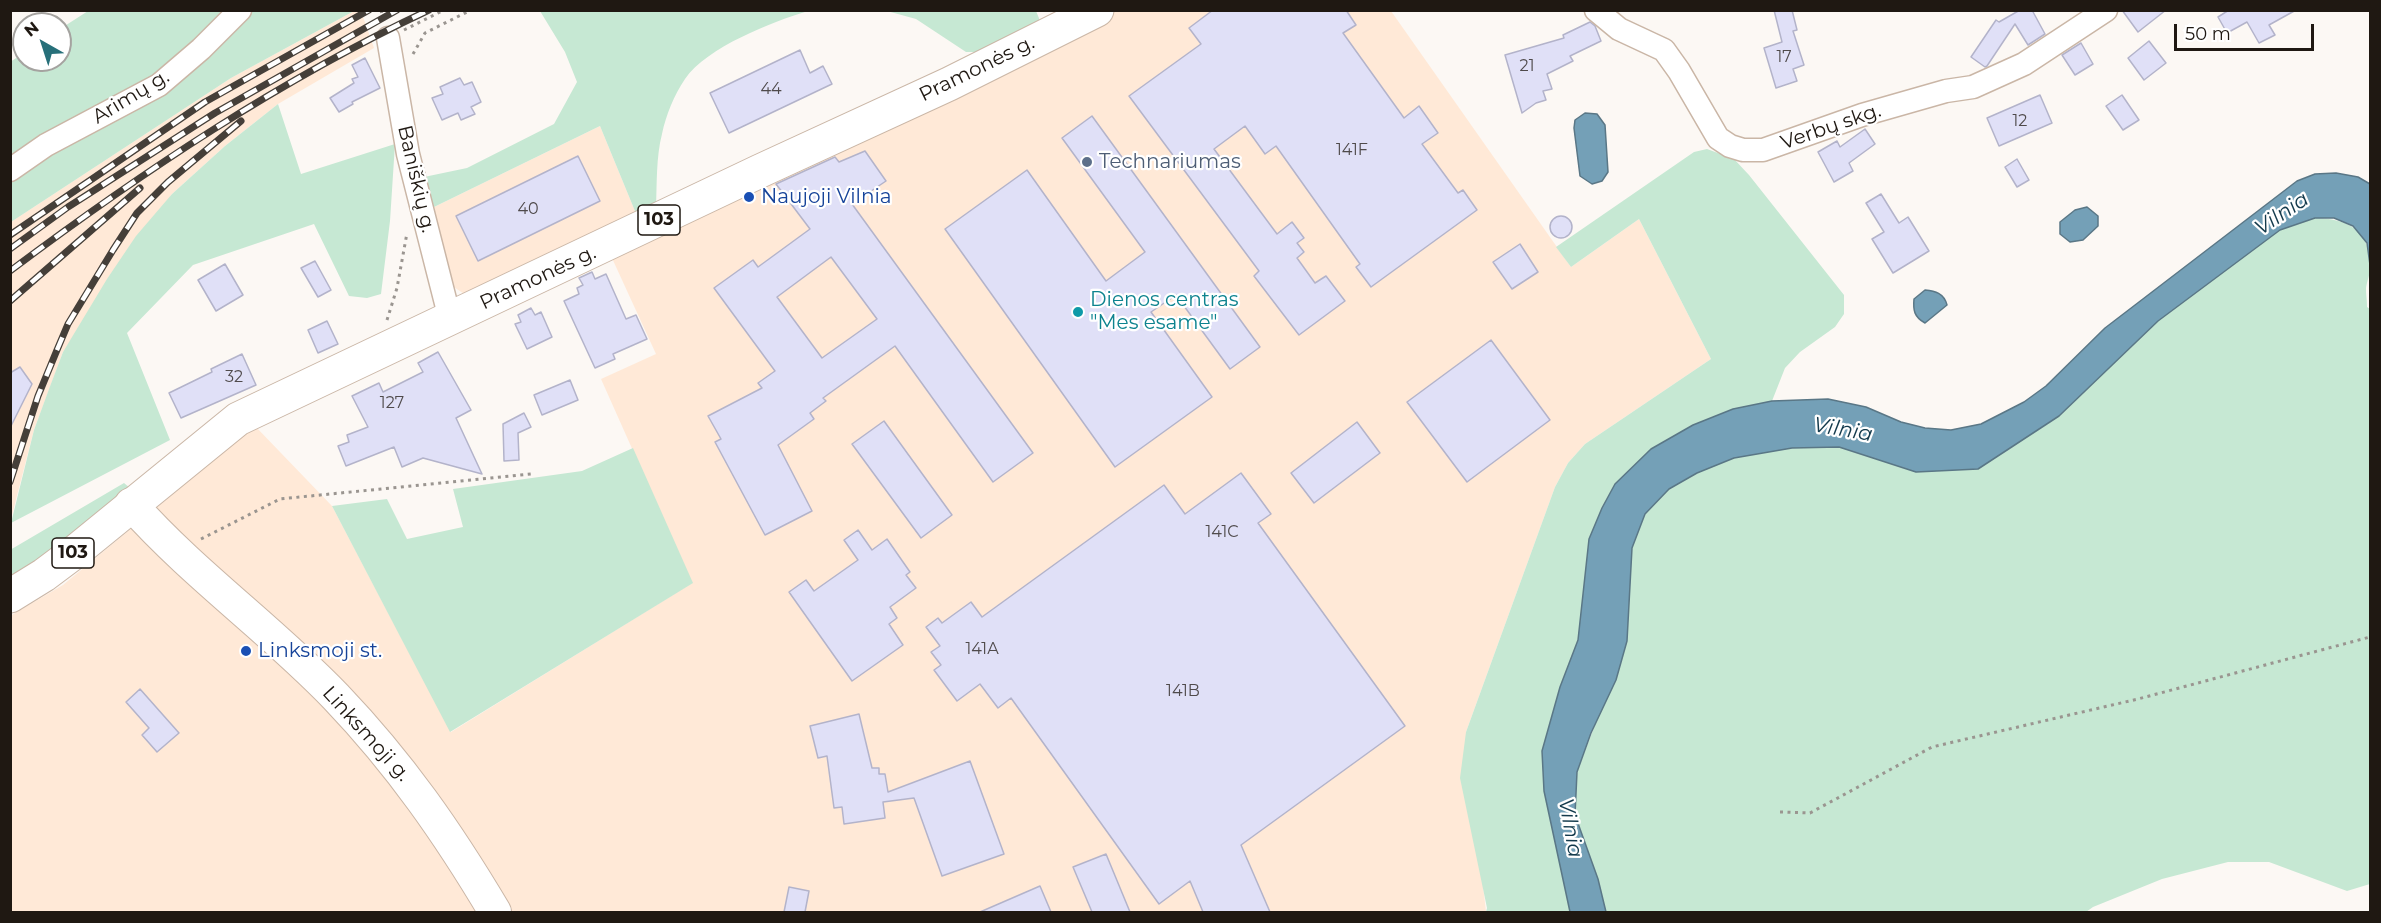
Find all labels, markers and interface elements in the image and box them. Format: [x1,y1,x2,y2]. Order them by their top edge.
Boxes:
north arrow [12,12,72,72]
scale bar [2177,12,2316,50]
text: N [21,18,43,41]
text: 50 m [2185,23,2231,45]
street label: Pramonės g. [915,31,1039,107]
house number: 17 [1776,47,1792,67]
house number: 21 [1520,56,1534,76]
street label: Arimų g. [88,65,174,129]
house number: 44 [760,79,782,99]
street label: Verbų skg. [1778,99,1884,155]
house number: 12 [2013,111,2027,131]
street label: Baniškių g. [392,123,440,235]
house number: 141F [1336,140,1368,160]
place label: Technariumas [1099,150,1241,174]
marker: Technariumas [1080,155,1094,169]
place label: Naujoji Vilnia [761,185,892,209]
water label: Vilnia [2250,187,2314,241]
marker: Naujoji Vilnia [742,190,756,204]
house number: 40 [517,199,539,219]
road number: 103 [638,205,680,235]
street label: Pramonės g. [476,241,600,315]
place label: Dienos centras "Mes esame" [1090,288,1239,335]
marker: Dienos centras "Mes esame" [1071,305,1085,319]
house number: 32 [225,367,243,387]
house number: 127 [380,393,404,413]
water label: Vilnia [1811,412,1875,448]
house number: 141C [1205,522,1239,542]
road number: 103 [52,538,94,568]
place label: Linksmoji st. [258,639,382,663]
house number: 141A [965,639,999,659]
marker: Linksmoji st. [239,644,253,658]
street label: Linksmoji g. [317,681,415,787]
house number: 141B [1166,681,1200,701]
water label: Vilnia [1552,796,1588,860]

